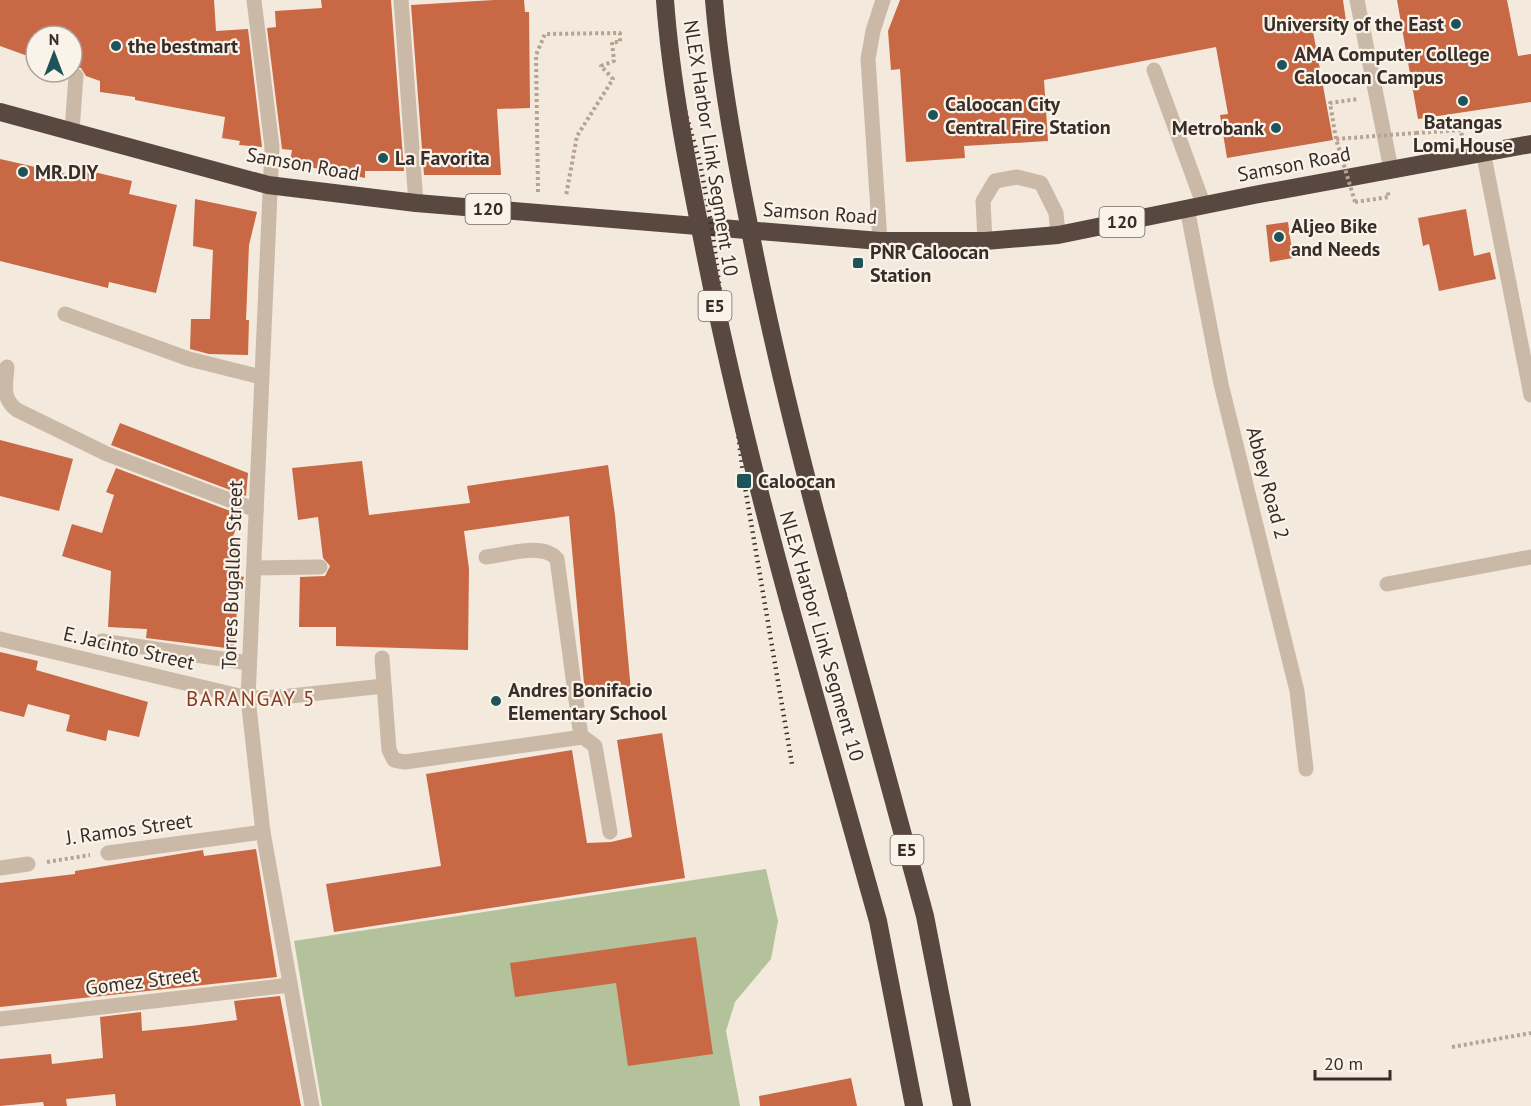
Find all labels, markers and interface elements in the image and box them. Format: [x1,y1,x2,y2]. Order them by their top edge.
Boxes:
place label: University of the East [1264,11,1444,37]
marker: University of the East [1449,17,1463,31]
street label: NLEX Harbor Link Segment 10 [678,18,744,278]
north arrow [24,24,84,84]
text: N [49,29,59,49]
place label: the bestmart [128,33,238,59]
marker: the bestmart [109,39,123,53]
place label: AMA Computer College Caloocan Campus [1294,41,1490,90]
marker: AMA Computer College Caloocan Campus [1275,58,1289,72]
place label: Caloocan City Central Fire Station [945,91,1111,140]
marker: Batangas Lomi House [1456,94,1470,108]
marker: Caloocan City Central Fire Station [926,108,940,122]
place label: Batangas Lomi House [1413,109,1513,158]
place label: Metrobank [1172,115,1264,141]
marker: Metrobank [1269,121,1283,135]
street label: Samson Road [1235,140,1353,188]
street label: Samson Road [244,141,362,187]
place label: La Favorita [395,145,490,171]
marker: La Favorita [376,151,390,165]
place label: MR.DIY [35,159,99,185]
marker: MR.DIY [16,165,30,179]
road number: 120 [466,194,510,224]
street label: Samson Road [762,196,878,230]
road number: 120 [1100,207,1144,237]
place label: Aljeo Bike and Needs [1291,213,1380,262]
marker: Aljeo Bike and Needs [1272,230,1286,244]
place label: PNR Caloocan Station [870,239,989,288]
marker: PNR Caloocan Station [851,256,865,270]
road number: E5 [698,291,732,321]
street label: Abbey Road 2 [1240,424,1296,542]
place label: Caloocan [758,468,836,494]
marker: Caloocan [735,472,753,490]
street label: Torres Bugallon Street [216,480,248,670]
street label: NLEX Harbor Link Segment 10 [774,508,870,764]
street label: E. Jacinto Street [61,620,197,676]
place label: Andres Bonifacio Elementary School [508,677,667,726]
district label: BARANGAY 5 [186,685,316,712]
marker: Andres Bonifacio Elementary School [489,694,503,708]
street label: J. Ramos Street [63,807,194,851]
road number: E5 [890,835,924,865]
street label: Gomez Street [84,961,200,1001]
scale bar [1315,1043,1390,1081]
text: 20 m [1324,1052,1363,1075]

